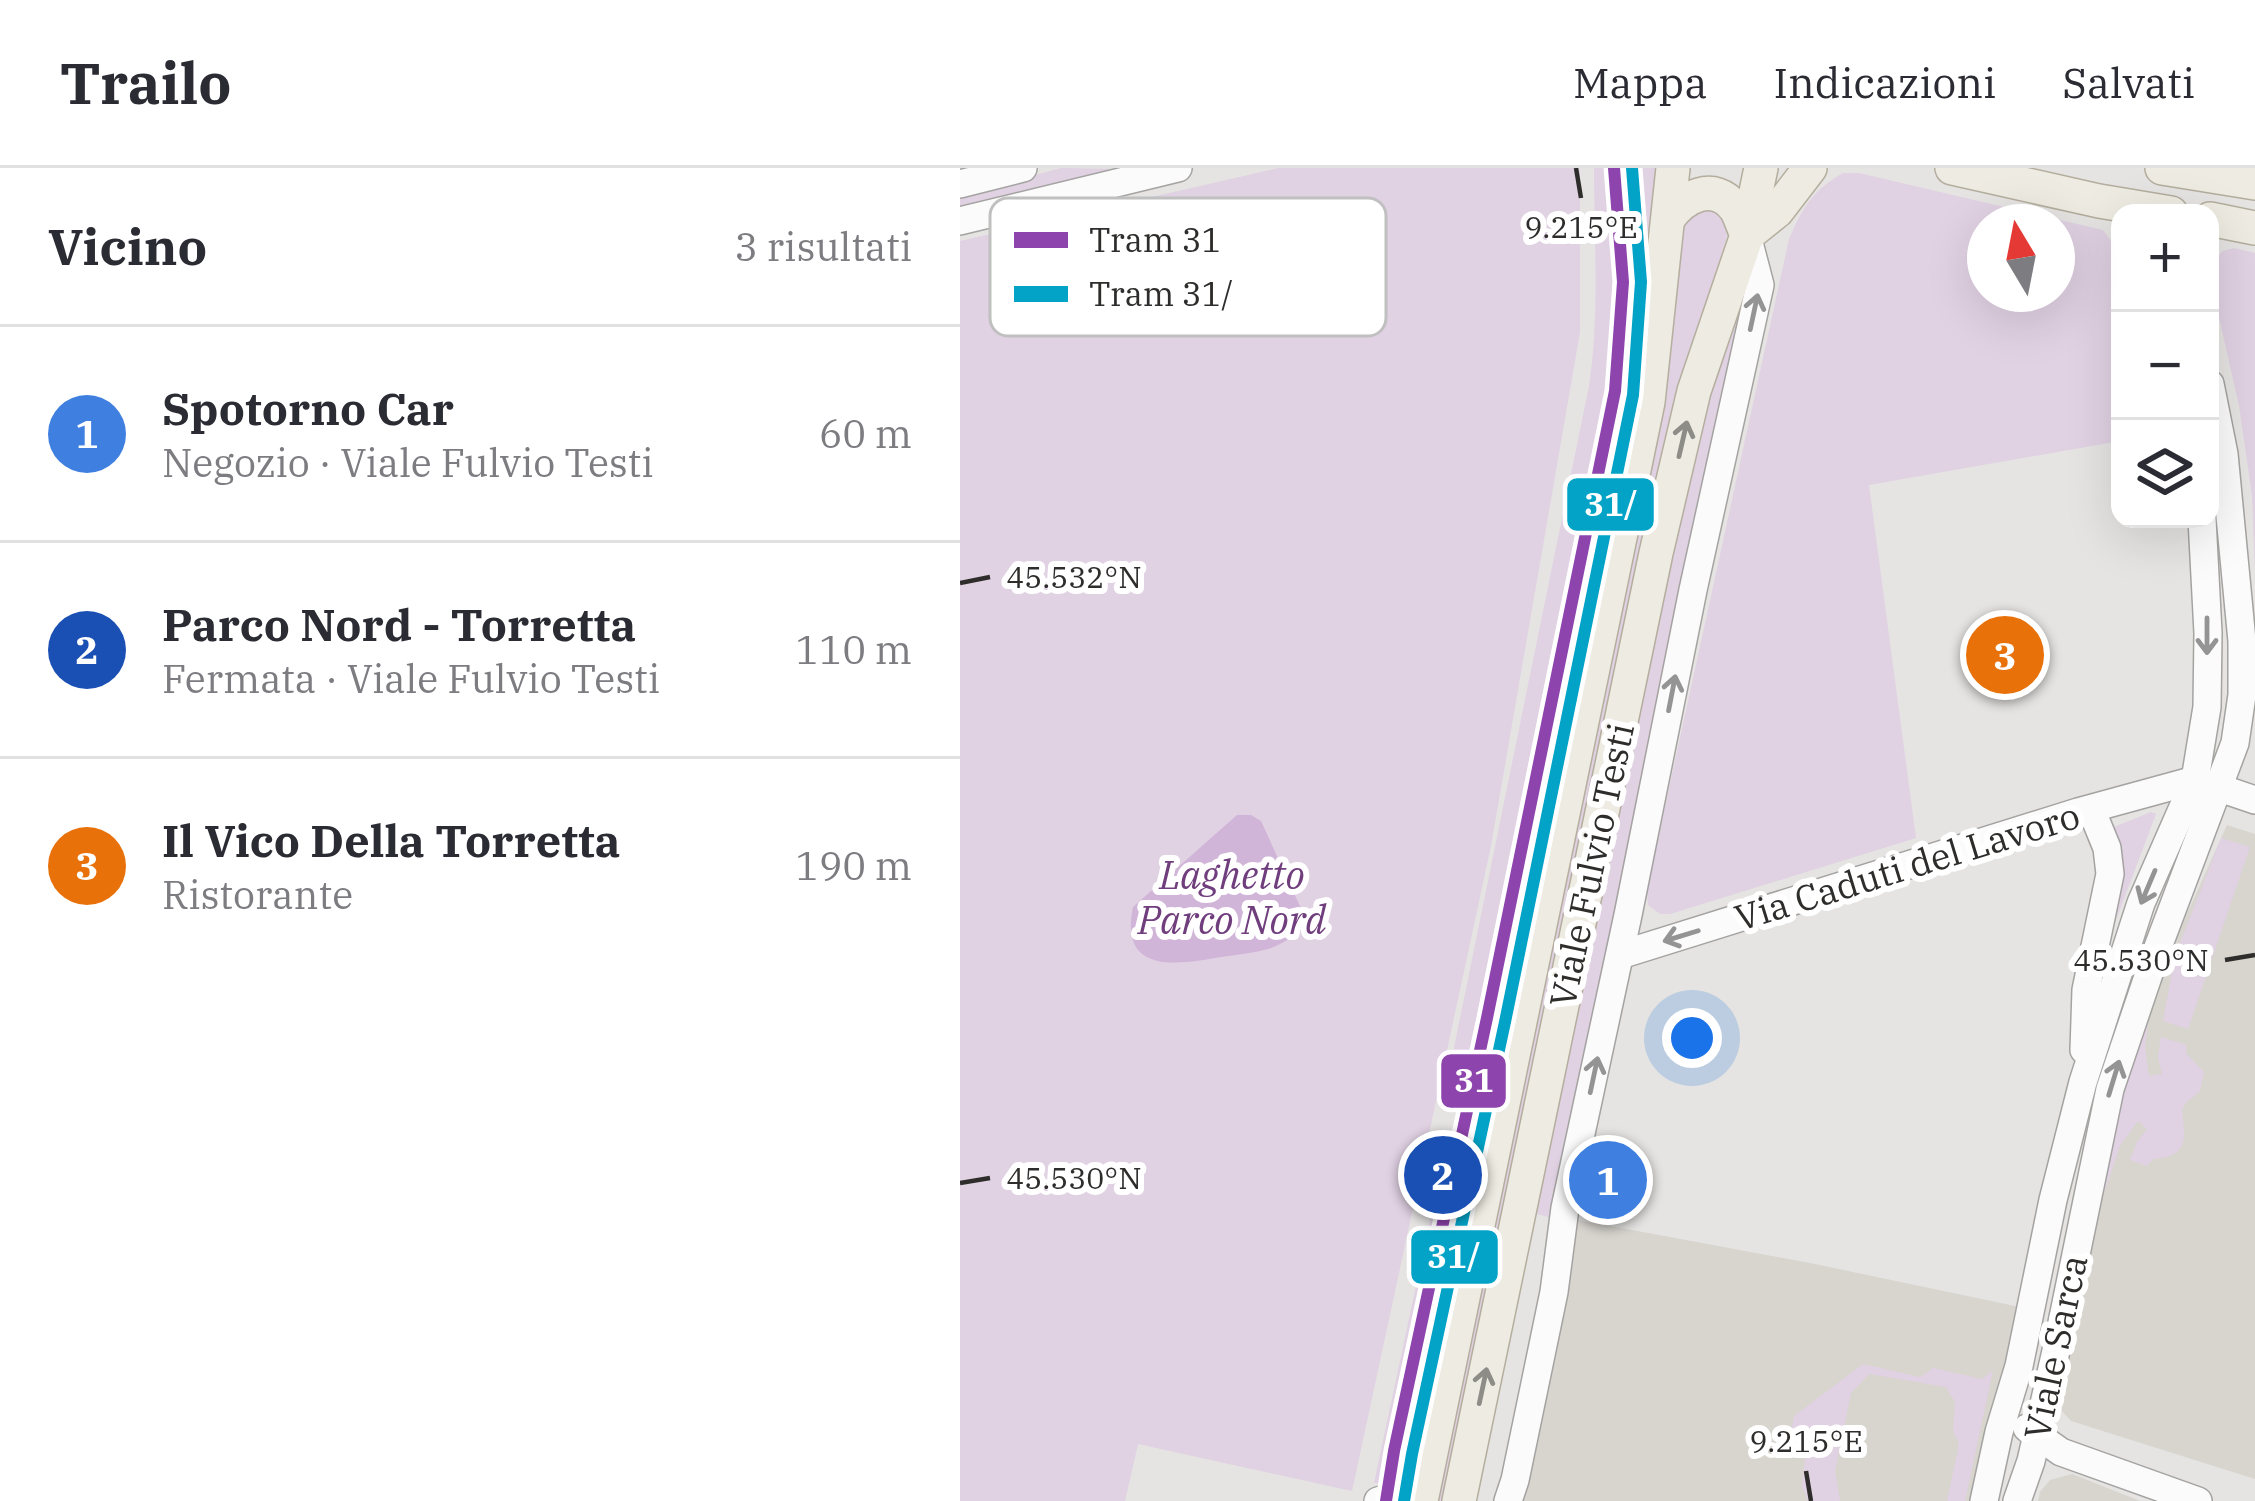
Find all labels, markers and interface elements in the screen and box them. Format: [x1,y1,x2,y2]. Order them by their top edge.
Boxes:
text: Trailo [60,46,231,120]
text: Mappa [1573,55,1707,110]
text: Indicazioni [1773,55,1996,110]
text: Salvati [2062,55,2195,110]
legend [990,198,1386,336]
north arrow [1967,204,2075,312]
map controls [2111,204,2219,528]
button: + [2111,204,2219,312]
text: 9.215°E [1524,207,1638,246]
text: Vicino [48,213,207,279]
text: Tram 31 [1089,218,1221,261]
text: 3 risultati [734,221,912,272]
text: Tram 31/ [1089,272,1233,315]
one-way arrow [1743,294,1766,332]
button: − [2111,312,2219,420]
text: Spotorno Car [162,379,454,437]
text: 1 [75,408,99,459]
text: 60 m [819,408,912,459]
one-way arrow [1673,420,1695,458]
button: layers [2111,420,2219,528]
text: Negozio · Viale Fulvio Testi [162,437,654,488]
line badge: 31/ [1565,476,1656,533]
text: 31/ [1584,482,1638,525]
text: 45.532°N [1006,557,1142,596]
text: Parco Nord - Torretta [162,595,636,653]
pin: 3 [1966,610,2044,700]
one-way arrow [2196,616,2219,655]
text: 2 [75,624,99,675]
text: 110 m [796,624,912,675]
text: Fermata · Viale Fulvio Testi [162,653,660,704]
one-way arrow [1662,675,1684,714]
street label: Viale Fulvio Testi [1538,719,1644,1011]
street label: Via Caduti del Lavoro [1729,791,2085,941]
text: Il Vico Della Torretta [162,811,620,869]
text: 3 [75,840,99,891]
text: 190 m [796,840,912,891]
water label: Laghetto Parco Nord [1137,849,1327,945]
one-way arrow [2136,868,2157,905]
text: Ristorante [162,869,353,920]
one-way arrow [1663,926,1701,948]
text: 45.530°N [2073,940,2209,979]
your location [1662,1008,1722,1068]
line badge: 31 [1439,1052,1508,1110]
one-way arrow [1583,1057,1606,1095]
text: 31 [1454,1058,1494,1101]
one-way arrow [2104,1060,2126,1098]
pin: 2 [1404,1130,1482,1220]
pin: 1 [1569,1135,1647,1225]
text: 45.530°N [1006,1158,1142,1197]
line badge: 31/ [1409,1228,1500,1286]
text: 31/ [1427,1234,1481,1277]
street label: Viale Sarca [2013,1250,2097,1444]
one-way arrow [1473,1368,1495,1407]
text: 9.215°E [1749,1421,1863,1460]

